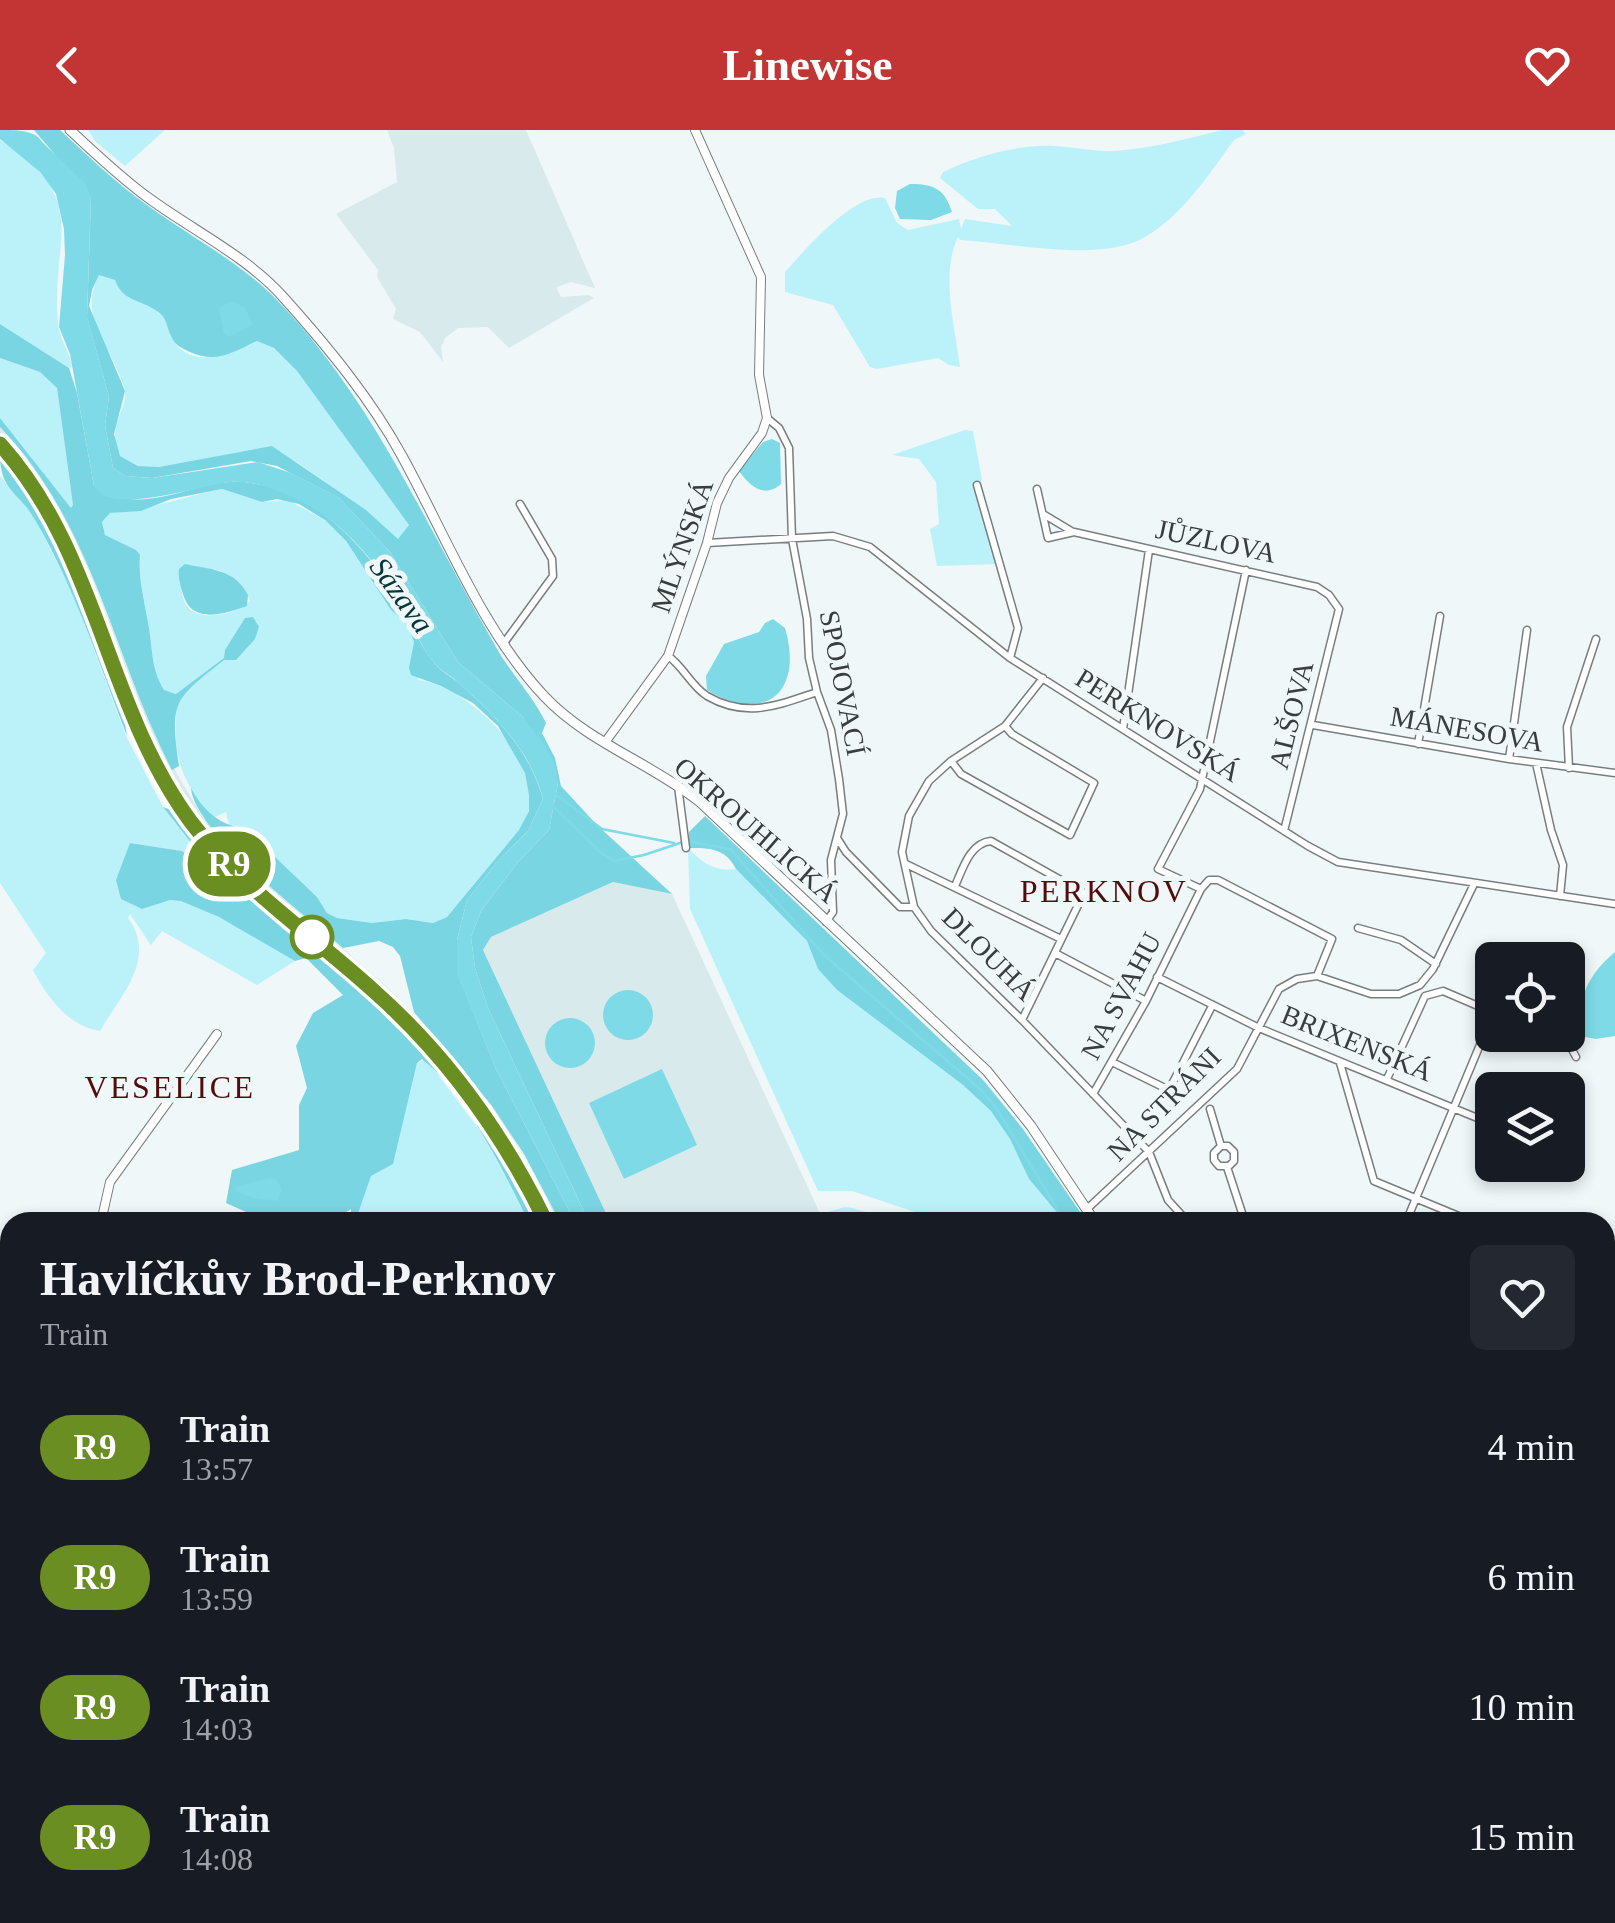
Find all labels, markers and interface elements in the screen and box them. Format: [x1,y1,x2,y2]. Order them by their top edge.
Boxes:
icon: back [40,38,95,93]
icon: heart [1520,38,1575,93]
text: Linewise [722,40,893,90]
street label: MLÝNSKÁ [645,475,719,617]
street label: JŮZLOVA [1153,513,1280,569]
water label: Sázava [364,551,440,639]
street label: SPOJOVACÍ [814,608,872,758]
street label: ALŠOVA [1263,657,1320,772]
street label: PERKNOVSKÁ [1070,662,1247,788]
street label: MÁNESOVA [1388,700,1547,758]
street label: OKROUHLICKÁ [668,751,844,910]
line badge: R9 [184,832,274,896]
text: R9 [208,845,250,884]
district label: PERKNOV [1020,873,1188,909]
street label: DLOUHÁ [936,901,1042,1007]
unlabelled marker [291,916,333,958]
street label: NA SVAHU [1075,927,1167,1065]
map controls [1475,942,1585,1182]
button: locate [1475,942,1585,1052]
street label: BRIXENSKÁ [1277,999,1438,1088]
street label: NA STRÁNI [1101,1041,1227,1167]
district label: VESELICE [84,1069,256,1105]
button: layers [1475,1072,1585,1182]
button: heart [1470,1245,1575,1350]
text: Havlíčkův Brod-Perknov [40,1252,555,1305]
text: Train [40,1316,108,1352]
text: Train [180,1408,270,1450]
text: 4 min [1487,1426,1575,1468]
text: R9 [74,1428,116,1467]
text: 13:57 [180,1451,253,1487]
text: Train [180,1538,270,1580]
text: 6 min [1487,1556,1575,1598]
text: R9 [74,1558,116,1597]
text: 13:59 [180,1581,253,1617]
text: Train [180,1668,270,1710]
text: 10 min [1468,1686,1575,1728]
text: R9 [74,1688,116,1727]
text: 14:03 [180,1711,253,1747]
text: Train [180,1798,270,1840]
text: 15 min [1468,1816,1575,1858]
text: R9 [74,1818,116,1857]
text: 14:08 [180,1841,253,1877]

